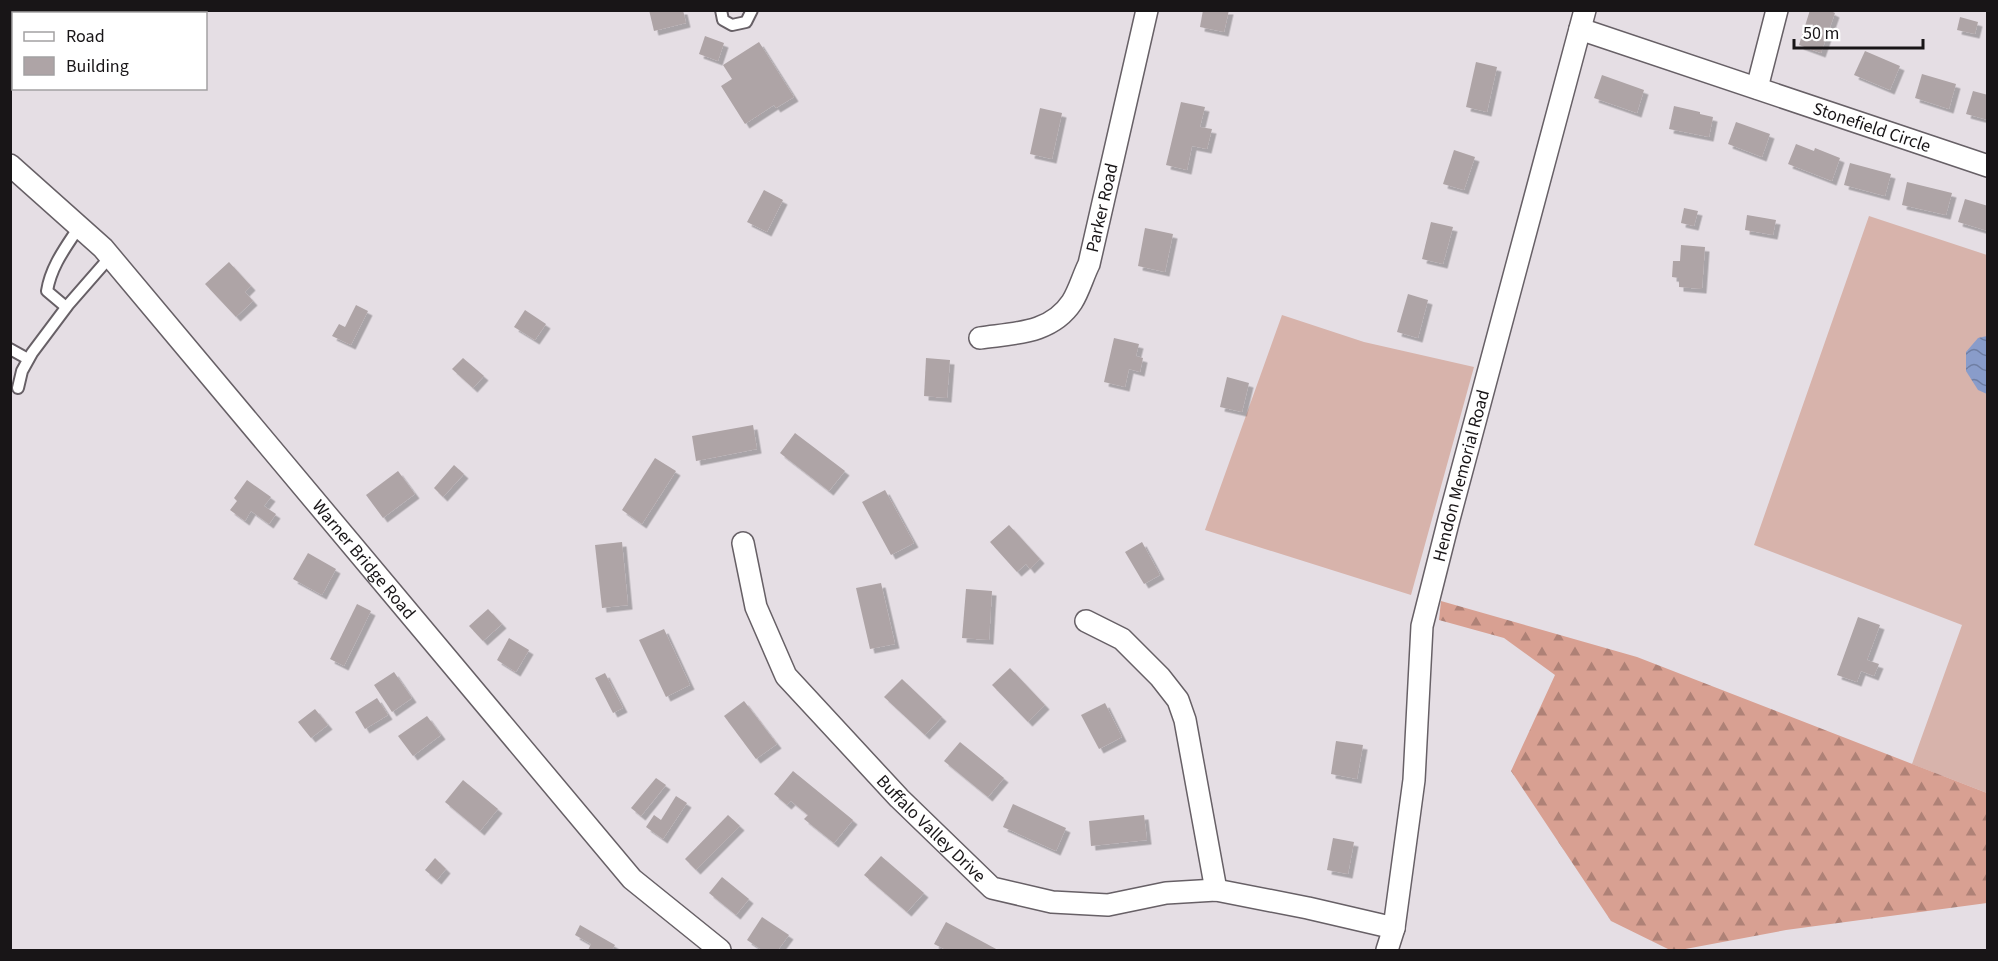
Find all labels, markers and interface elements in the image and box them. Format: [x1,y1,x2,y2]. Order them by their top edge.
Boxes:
legend [12,12,207,90]
scale bar [1794,12,1923,50]
text: 50 m [1803,21,1839,46]
text: Road [66,24,105,49]
text: Building [66,54,129,79]
street label: Stonefield Circle [1810,96,1934,159]
street label: Parker Road [1080,161,1125,255]
street label: Hendon Memorial Road [1427,387,1496,564]
street label: Warner Bridge Road [306,495,421,625]
street label: Buffalo Valley Drive [870,769,991,888]

